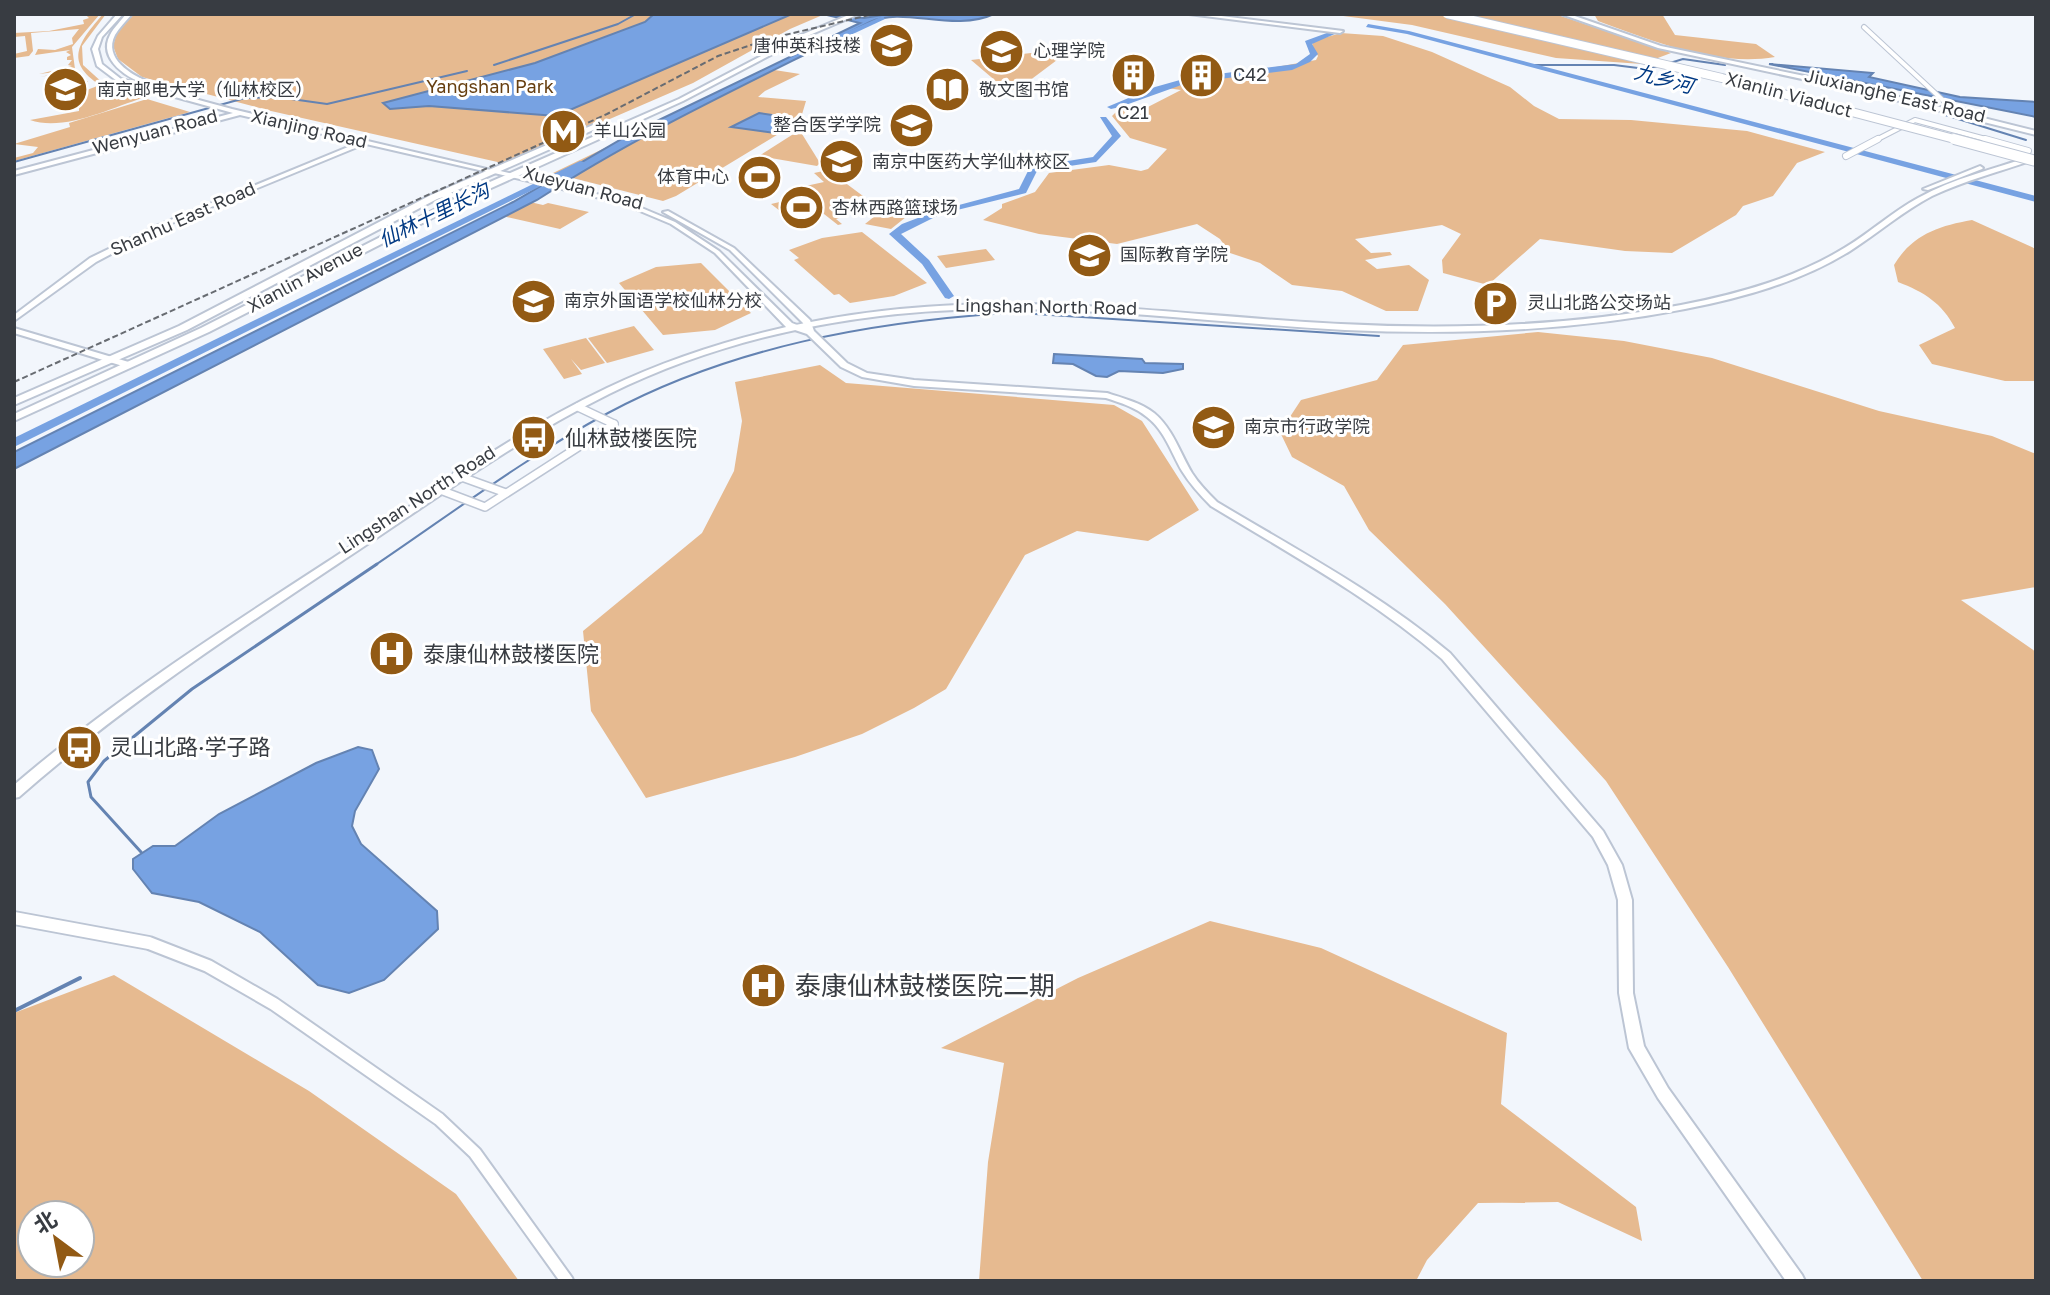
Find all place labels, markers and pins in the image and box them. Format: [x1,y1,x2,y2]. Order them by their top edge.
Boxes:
school or university icon: 唐仲英科技楼 [868,22,916,70]
school or university icon: 心理学院 [978,27,1026,75]
place label: 唐仲英科技楼 [753,34,861,56]
place label: 心理学院 [1033,39,1105,61]
building icon: C21 [1109,51,1157,99]
building icon: C42 [1178,51,1226,99]
place label: C42 [1233,63,1267,85]
school or university icon: 南京邮电大学（仙林校区） [42,66,90,114]
library icon: 敬文图书馆 [924,66,972,114]
place label: 南京邮电大学（仙林校区） [97,78,313,100]
place label: 敬文图书馆 [979,78,1069,100]
school or university icon: 整合医学学院 [888,101,936,149]
place label: C21 [1117,101,1149,123]
metro station icon: 羊山公园 [539,107,587,155]
place label: 整合医学学院 [773,113,881,135]
place label: 羊山公园 [594,119,666,141]
school or university icon: 南京中医药大学仙林校区 [817,138,865,186]
place label: 南京中医药大学仙林校区 [872,150,1070,172]
sports icon: 体育中心 [736,153,784,201]
place label: 体育中心 [657,165,729,187]
sports icon: 杏林西路篮球场 [777,184,825,232]
place label: 杏林西路篮球场 [832,196,958,218]
school or university icon: 国际教育学院 [1065,231,1113,279]
place label: 国际教育学院 [1120,243,1228,265]
school or university icon: 南京外国语学校仙林分校 [509,277,557,325]
parking icon: 灵山北路公交场站 [1472,279,1520,327]
place label: 南京外国语学校仙林分校 [564,289,762,311]
place label: 灵山北路公交场站 [1527,291,1671,313]
school or university icon: 南京市行政学院 [1189,403,1237,451]
bus stop icon: 仙林鼓楼医院 [510,414,558,462]
place label: 南京市行政学院 [1244,415,1370,437]
place label: 仙林鼓楼医院 [565,424,697,451]
hospital icon: 泰康仙林鼓楼医院 [368,630,416,678]
place label: 泰康仙林鼓楼医院 [423,640,599,667]
bus stop icon: 灵山北路·学子路 [55,723,103,771]
place label: 灵山北路·学子路 [110,733,271,760]
hospital icon: 泰康仙林鼓楼医院二期 [740,962,788,1010]
place label: 泰康仙林鼓楼医院二期 [795,970,1055,1001]

